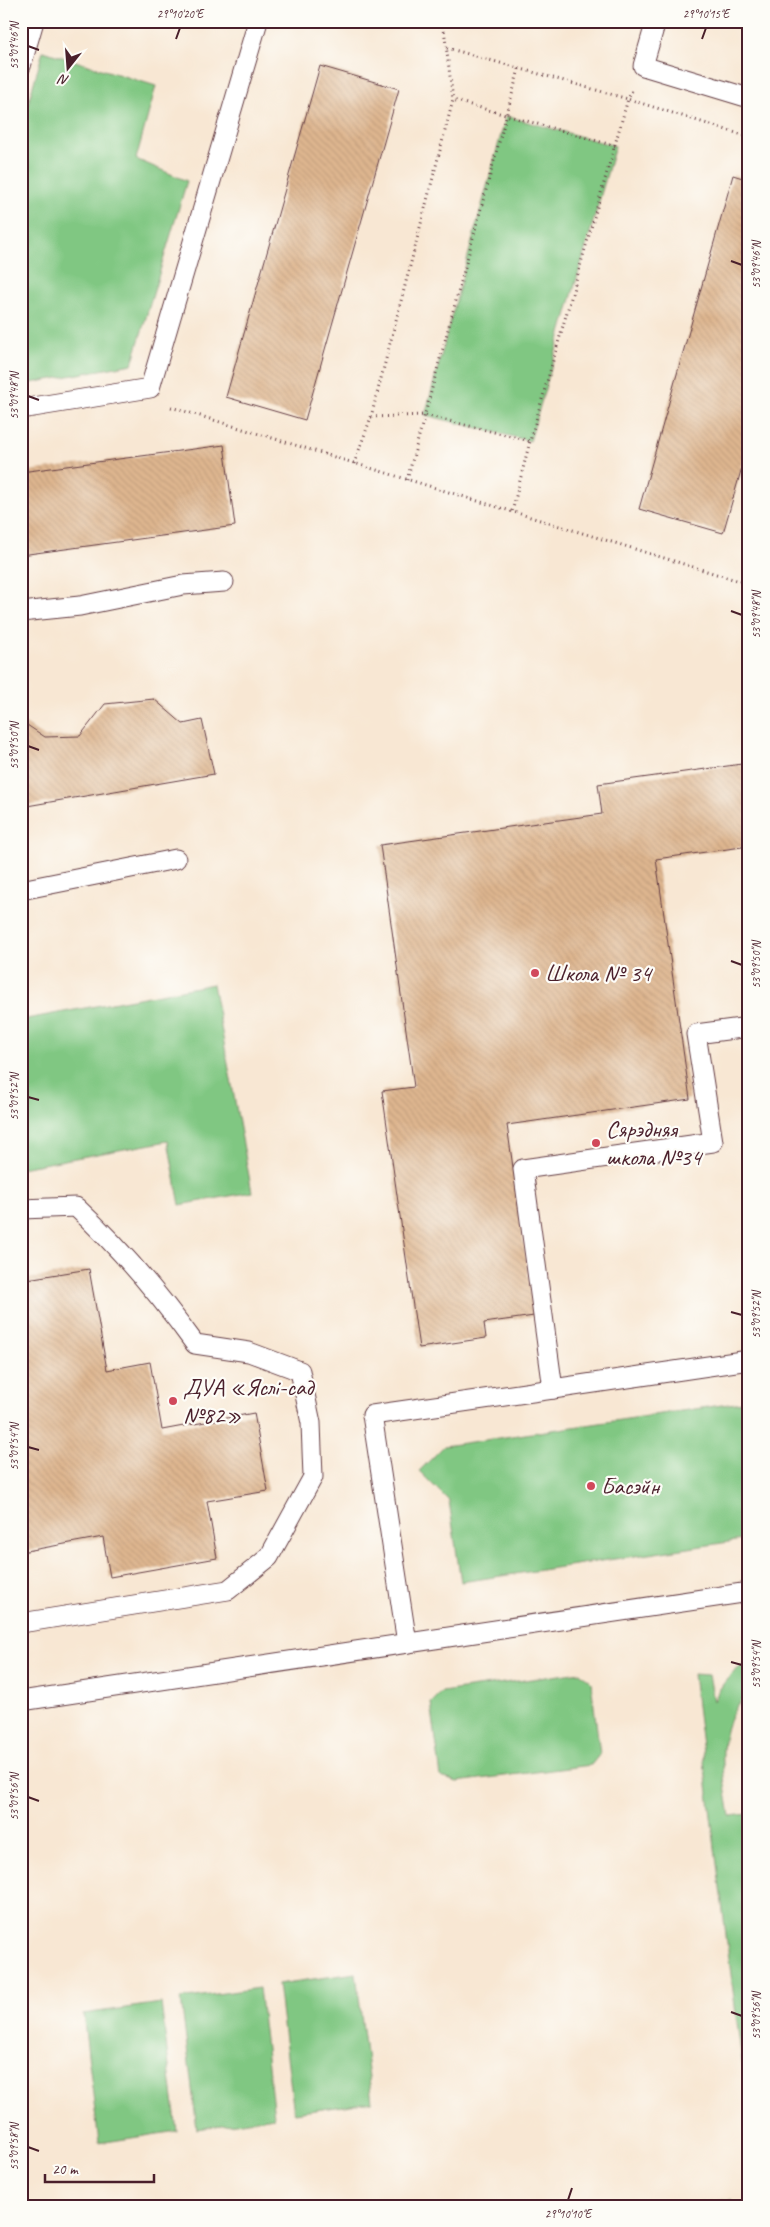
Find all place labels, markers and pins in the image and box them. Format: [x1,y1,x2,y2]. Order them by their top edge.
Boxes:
place label: Школа № 34 [545,958,653,988]
marker: Школа № 34 [529,967,541,979]
place label: Сярэдняя школа №34 [606,1114,704,1172]
marker: Сярэдняя школа №34 [590,1137,602,1149]
place label: ДУА «Яслі-сад №82» [183,1372,315,1430]
marker: ДУА «Яслі-сад №82» [167,1395,179,1407]
place label: Басэйн [601,1471,662,1501]
marker: Басэйн [585,1480,597,1492]

